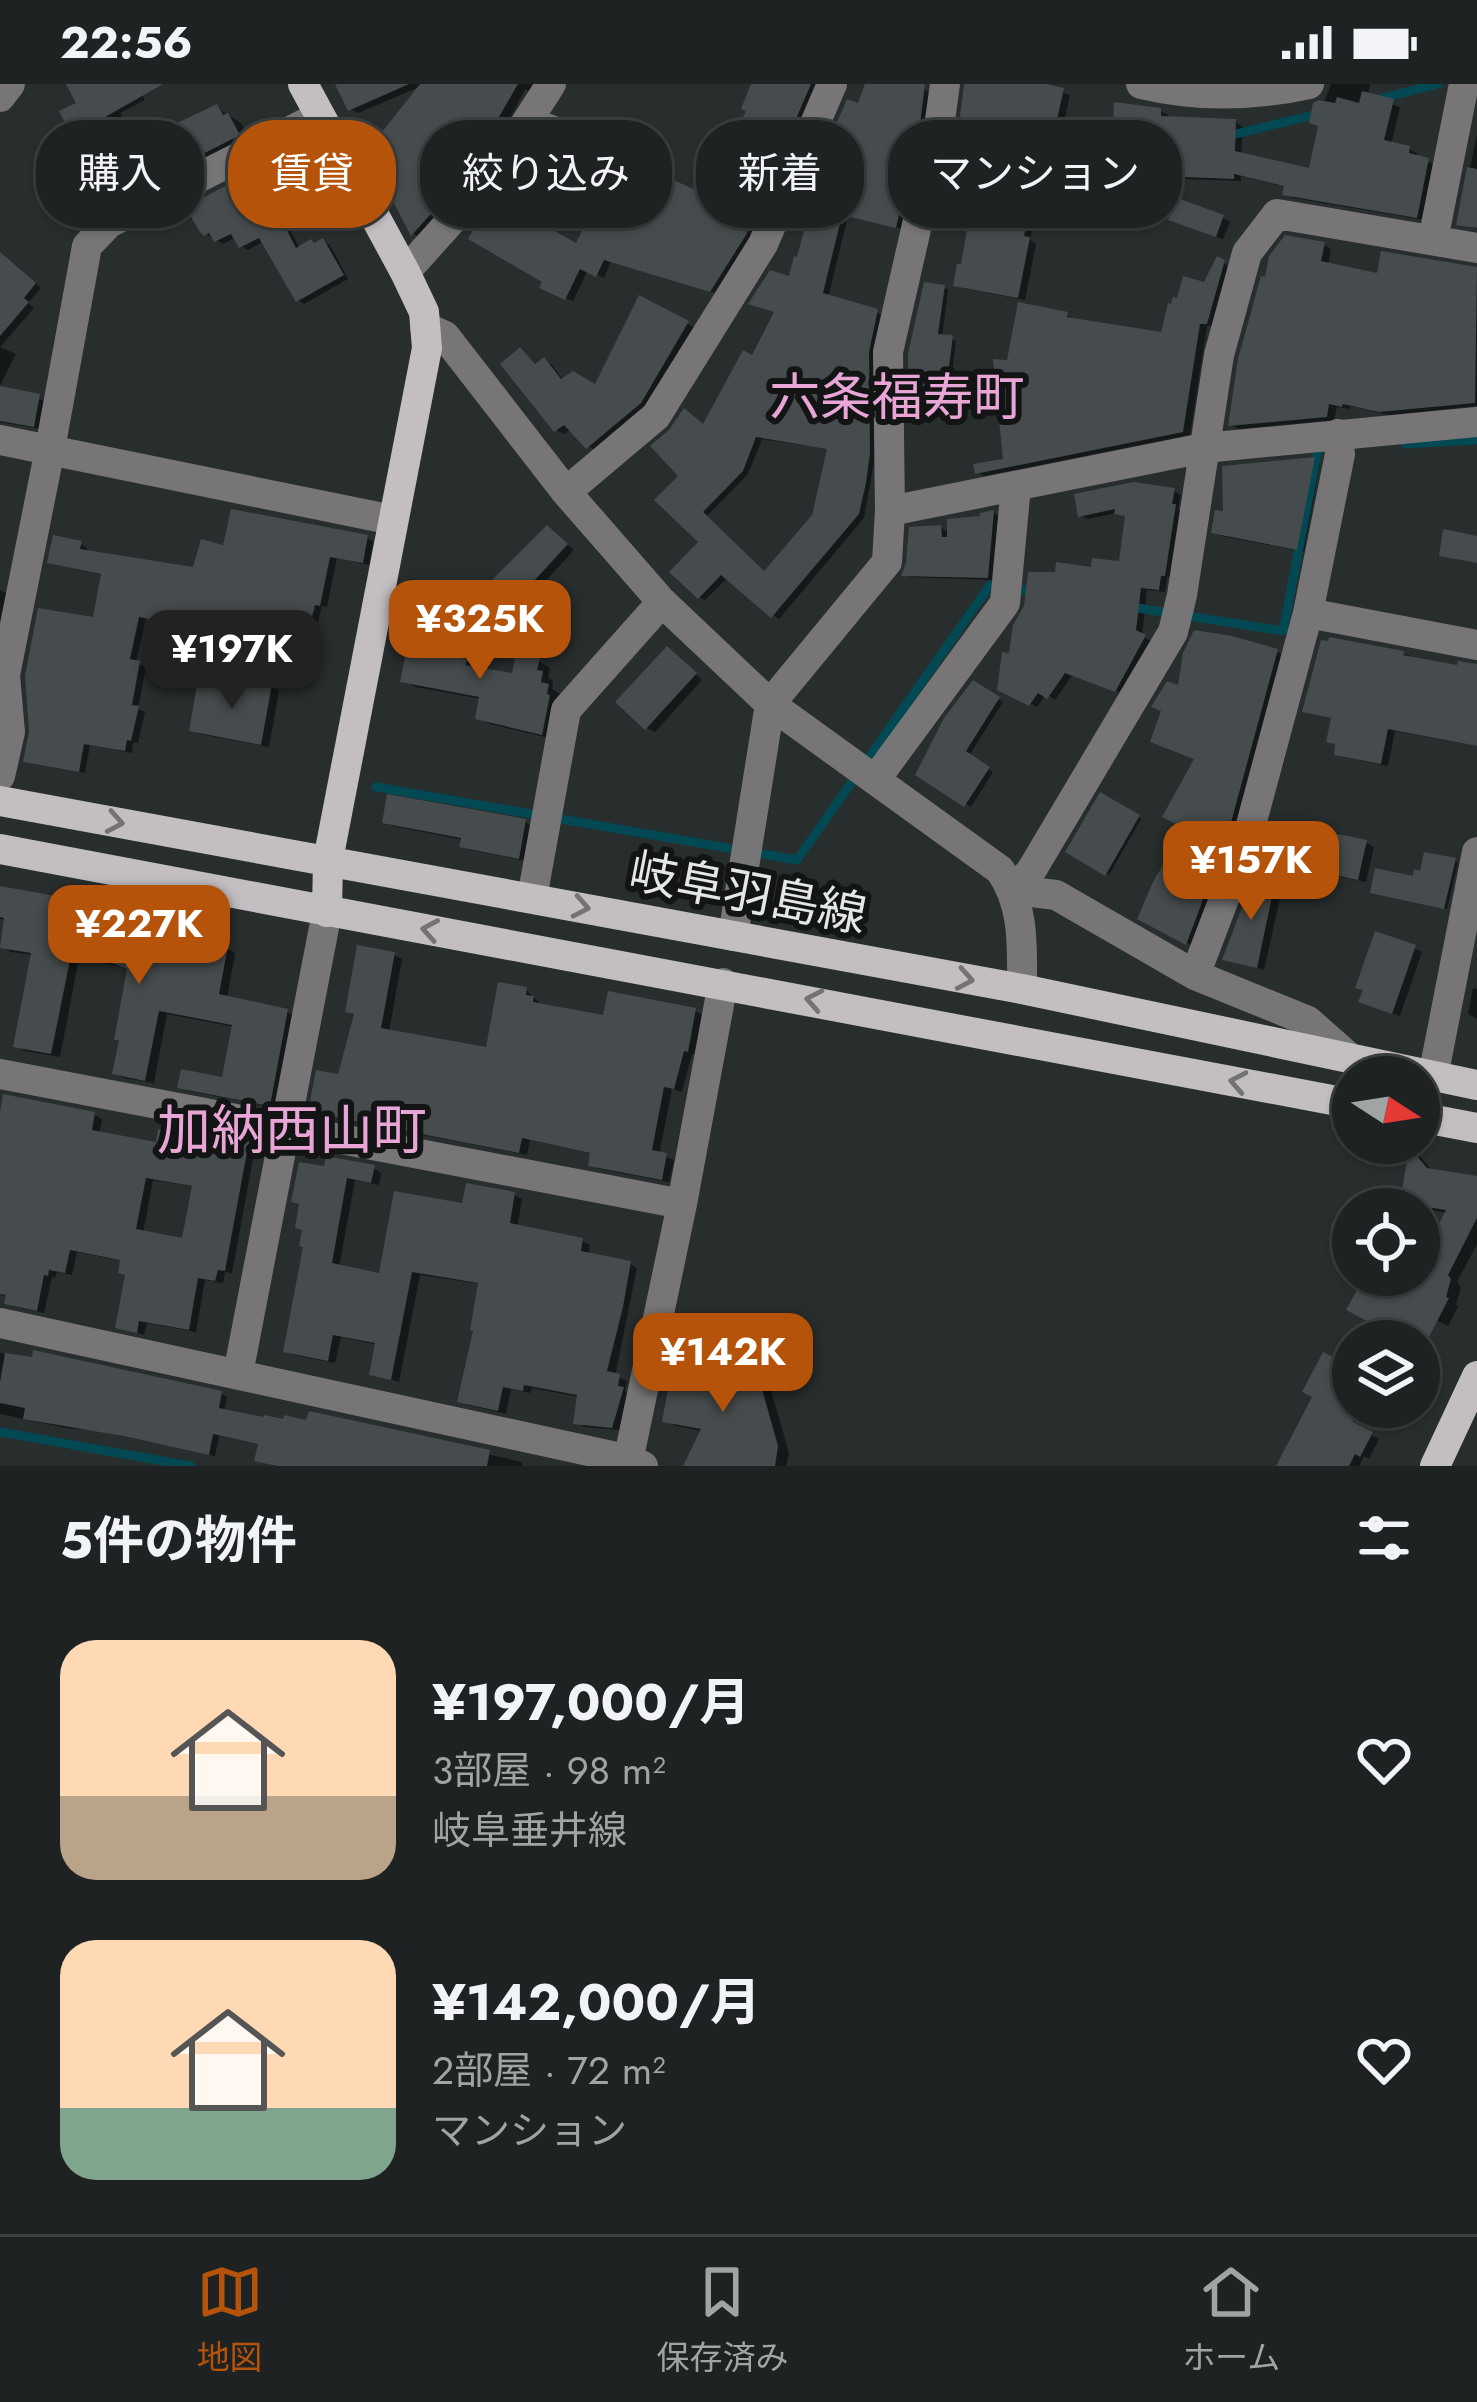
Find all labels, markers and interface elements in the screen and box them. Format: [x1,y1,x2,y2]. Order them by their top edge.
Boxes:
text: 22:56 [60,10,193,75]
chip: 購入 [36,120,204,228]
chip: 賃貸 [228,120,396,228]
chip: 絞り込み [420,120,672,228]
chip: 新着 [696,120,864,228]
chip: マンション [888,120,1182,228]
district label: 六条福寿町 [769,360,1025,434]
pin: ¥325K [396,580,564,682]
text: ¥325K [416,590,544,647]
pin: ¥197K [148,610,316,712]
text: ¥197K [171,620,293,677]
one-way arrow [105,808,125,833]
pin: ¥157K [1167,821,1335,923]
text: ¥157K [1190,831,1312,888]
street label: 岐阜羽島線 [624,836,872,950]
pin: ¥227K [55,885,223,987]
one-way arrow [571,894,591,919]
text: ¥227K [75,895,203,952]
one-way arrow [421,919,441,944]
one-way arrow [955,965,975,990]
one-way arrow [804,988,824,1014]
north arrow [1332,1056,1440,1164]
map controls [1332,1056,1440,1428]
one-way arrow [1228,1070,1248,1096]
district label: 加納西山町 [157,1091,427,1169]
button: locate [1332,1188,1440,1296]
pin: ¥142K [639,1313,807,1415]
button: layers [1332,1320,1440,1428]
text: ¥142K [660,1323,786,1380]
text: 5件の物件 [60,1503,297,1577]
icon: filters [1351,1505,1417,1571]
text: ¥197,000/月 [432,1665,750,1739]
icon: home [156,1688,300,1832]
icon: heart [1351,1727,1417,1793]
text: 3部屋 · 98 m² [432,1742,666,1799]
text: 岐阜垂井線 [432,1802,627,1859]
text: ¥142,000/月 [432,1965,761,2039]
icon: home [156,1988,300,2132]
icon: heart [1351,2027,1417,2093]
text: 2部屋 · 72 m² [432,2042,666,2099]
text: マンション [432,2102,627,2159]
tab: 地図 [197,2259,263,2381]
tab: 保存済み [656,2259,788,2381]
tab: ホーム [1182,2259,1280,2381]

